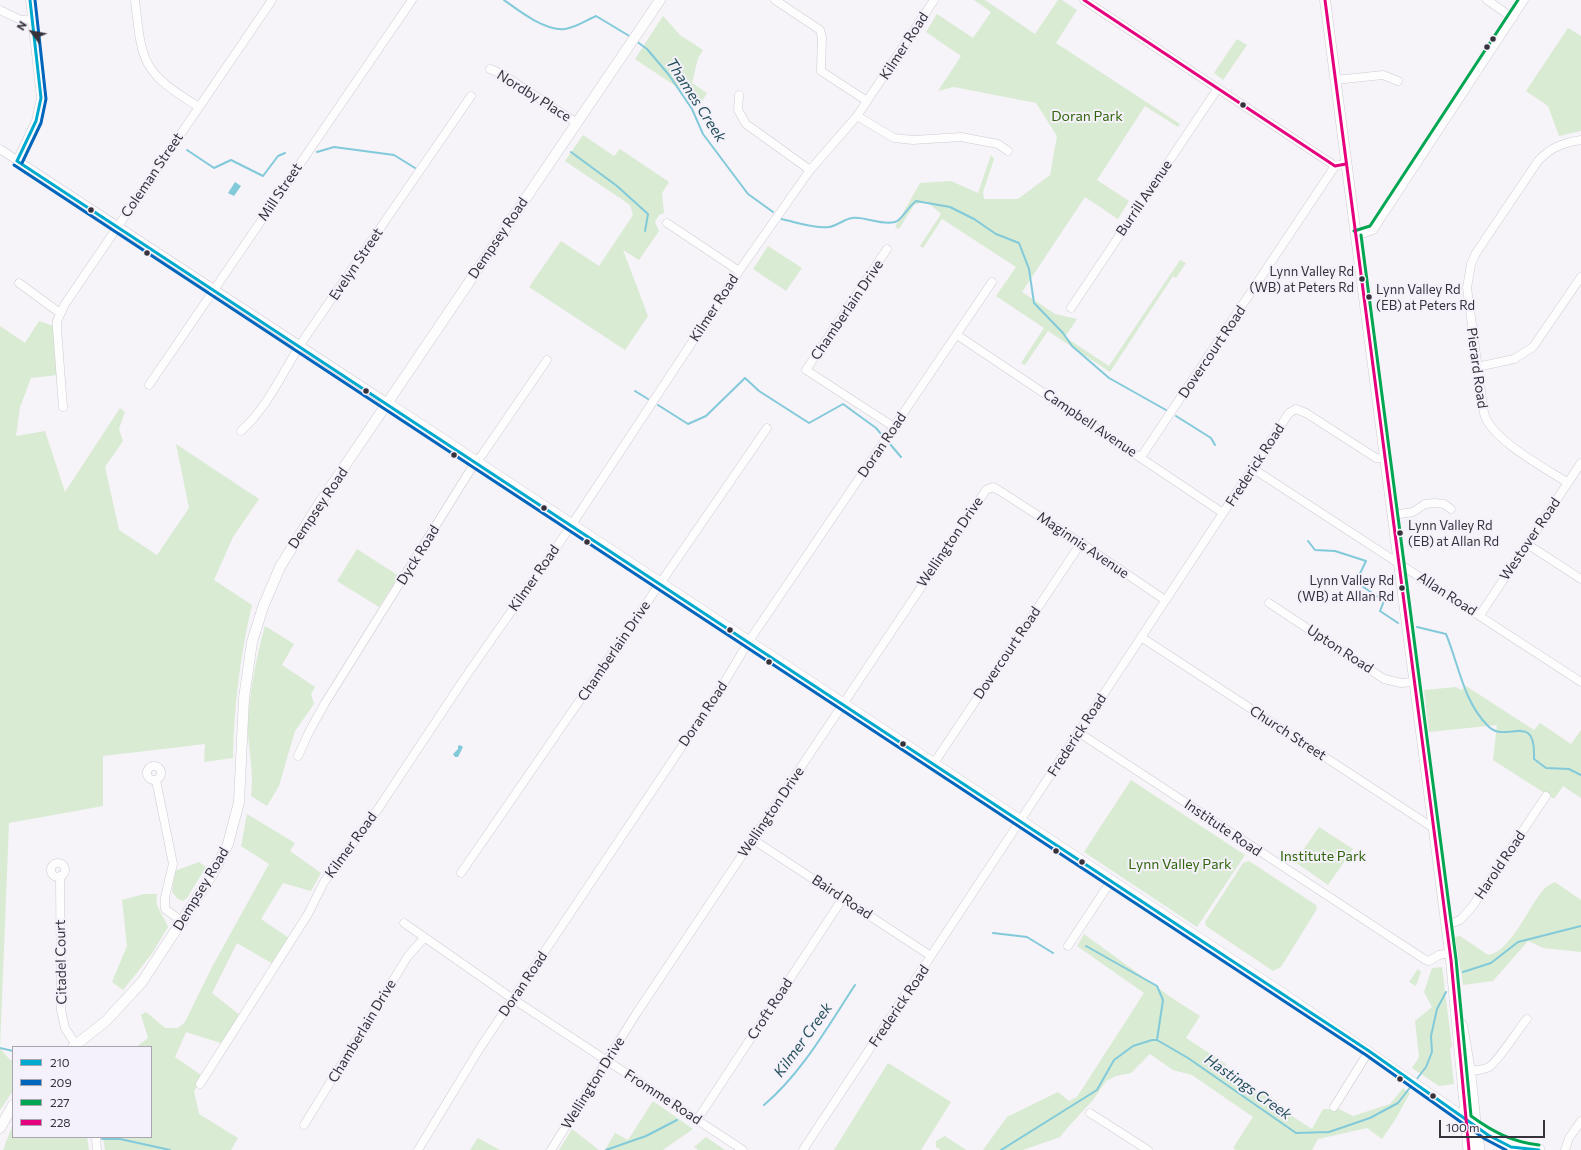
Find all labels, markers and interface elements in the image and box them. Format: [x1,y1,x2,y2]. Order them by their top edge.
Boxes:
street label: Kilmer Road [876,9,932,83]
north arrow [12,12,52,52]
text: N [14,18,29,32]
unlabelled marker [1488,34,1498,44]
unlabelled marker [1482,42,1492,52]
water label: Thames Creek [662,55,730,145]
street label: Nordby Place [494,67,574,125]
unlabelled marker [1238,100,1248,110]
park label: Doran Park [1051,108,1123,124]
street label: Coleman Street [117,129,187,221]
street label: Burrill Avenue [1112,157,1176,239]
street label: Mill Street [254,160,306,224]
street label: Dempsey Road [465,194,531,282]
unlabelled marker [86,205,96,215]
street label: Evelyn Street [326,225,386,303]
unlabelled marker [142,248,152,258]
street label: Chamberlain Drive [807,257,887,363]
place label: Lynn Valley Rd (WB) at Peters Rd [1250,264,1354,295]
street label: Kilmer Road [686,271,742,345]
marker: Lynn Valley Rd (WB) at Peters Rd [1357,274,1367,284]
place label: Lynn Valley Rd (EB) at Peters Rd [1376,282,1475,313]
marker: Lynn Valley Rd (EB) at Peters Rd [1364,292,1374,302]
street label: Dovercourt Road [1175,303,1249,401]
street label: Pierard Road [1463,327,1491,409]
street label: Campbell Avenue [1040,385,1140,461]
unlabelled marker [361,386,371,396]
street label: Doran Road [854,409,910,481]
street label: Frederick Road [1222,421,1288,509]
unlabelled marker [449,450,459,460]
street label: Dempsey Road [285,464,351,552]
street label: Wellington Drive [914,494,986,590]
street label: Westover Road [1496,494,1564,584]
unlabelled marker [539,503,549,513]
street label: Maginnis Avenue [1034,508,1132,582]
place label: Lynn Valley Rd (EB) at Allan Rd [1408,518,1499,549]
street label: Dyck Road [393,522,443,588]
marker: Lynn Valley Rd (EB) at Allan Rd [1395,528,1405,538]
unlabelled marker [582,537,592,547]
street label: Kilmer Road [505,542,563,614]
street label: Allan Road [1414,569,1480,619]
place label: Lynn Valley Rd (WB) at Allan Rd [1297,573,1394,604]
marker: Lynn Valley Rd (WB) at Allan Rd [1397,583,1407,593]
street label: Chamberlain Drive [574,598,654,704]
street label: Dovercourt Road [970,604,1044,702]
street label: Upton Road [1304,621,1376,677]
unlabelled marker [725,625,735,635]
unlabelled marker [764,657,774,667]
street label: Doran Road [675,678,731,750]
street label: Frederick Road [1044,691,1110,779]
street label: Church Street [1247,702,1329,764]
unlabelled marker [898,739,908,749]
street label: Wellington Drive [735,764,807,860]
street label: Institute Road [1181,796,1265,860]
street label: Kilmer Road [322,809,380,881]
street label: Harold Road [1471,828,1529,902]
street label: Dempsey Road [170,844,232,934]
unlabelled marker [1051,846,1061,856]
park label: Institute Park [1280,848,1366,864]
park label: Lynn Valley Park [1128,856,1232,872]
unlabelled marker [1077,857,1087,867]
street label: Baird Road [809,871,875,923]
street label: Citadel Court [52,919,70,1005]
street label: Doran Road [495,948,551,1020]
street label: Frederick Road [865,962,933,1050]
street label: Croft Road [744,975,796,1043]
street label: Chamberlain Drive [325,976,399,1086]
water label: Kilmer Creek [770,999,836,1081]
street label: Wellington Drive [558,1034,628,1132]
legend [12,1046,152,1138]
water label: Hastings Creek [1201,1050,1295,1124]
text: 210 [50,1055,70,1069]
street label: Fromme Road [621,1066,705,1128]
unlabelled marker [1395,1074,1405,1084]
text: 209 [50,1075,72,1089]
unlabelled marker [1428,1091,1438,1101]
text: 227 [50,1095,70,1109]
scale bar [1441,1112,1547,1138]
text: 228 [50,1115,71,1129]
text: 100 m [1446,1120,1480,1134]

